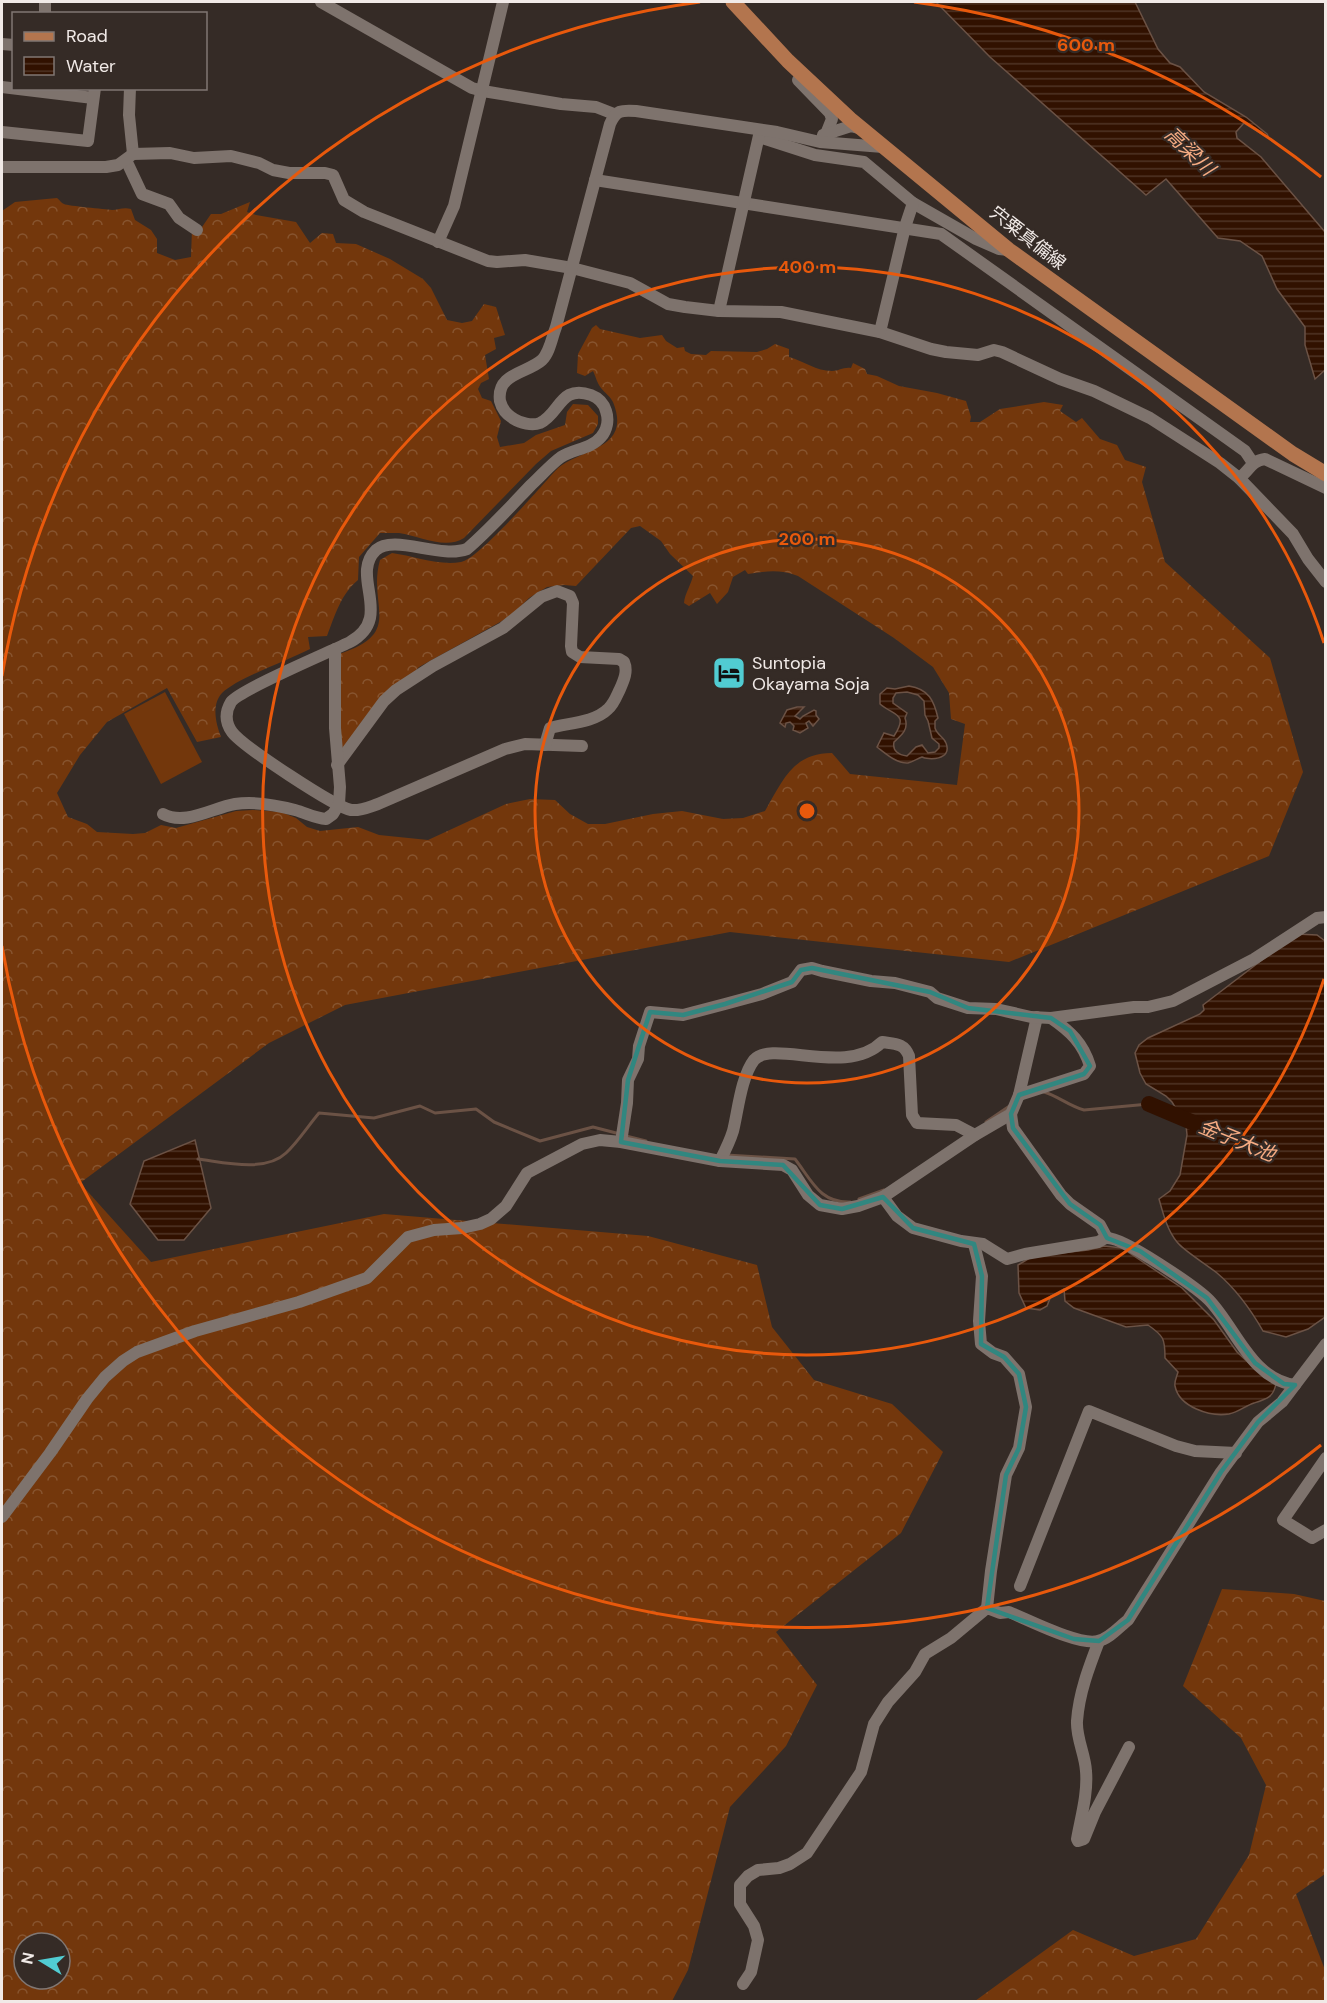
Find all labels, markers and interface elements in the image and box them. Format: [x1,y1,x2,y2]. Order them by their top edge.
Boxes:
legend [12,12,207,90]
text: Road [66,24,108,48]
text: 600 m [1057,33,1115,57]
text: Water [66,54,116,78]
water label: 高梁川 [1159,121,1222,183]
street label: 宍粟真備線 [985,201,1071,275]
text: 400 m [778,255,836,279]
text: 200 m [779,527,835,551]
place label: Suntopia Okayama Soja [752,651,870,696]
hotel icon: Suntopia Okayama Soja [711,655,747,691]
centre of rings [797,801,817,821]
water label: 金子大池 [1195,1113,1281,1168]
north arrow [12,1931,72,1991]
text: N [16,1951,39,1966]

